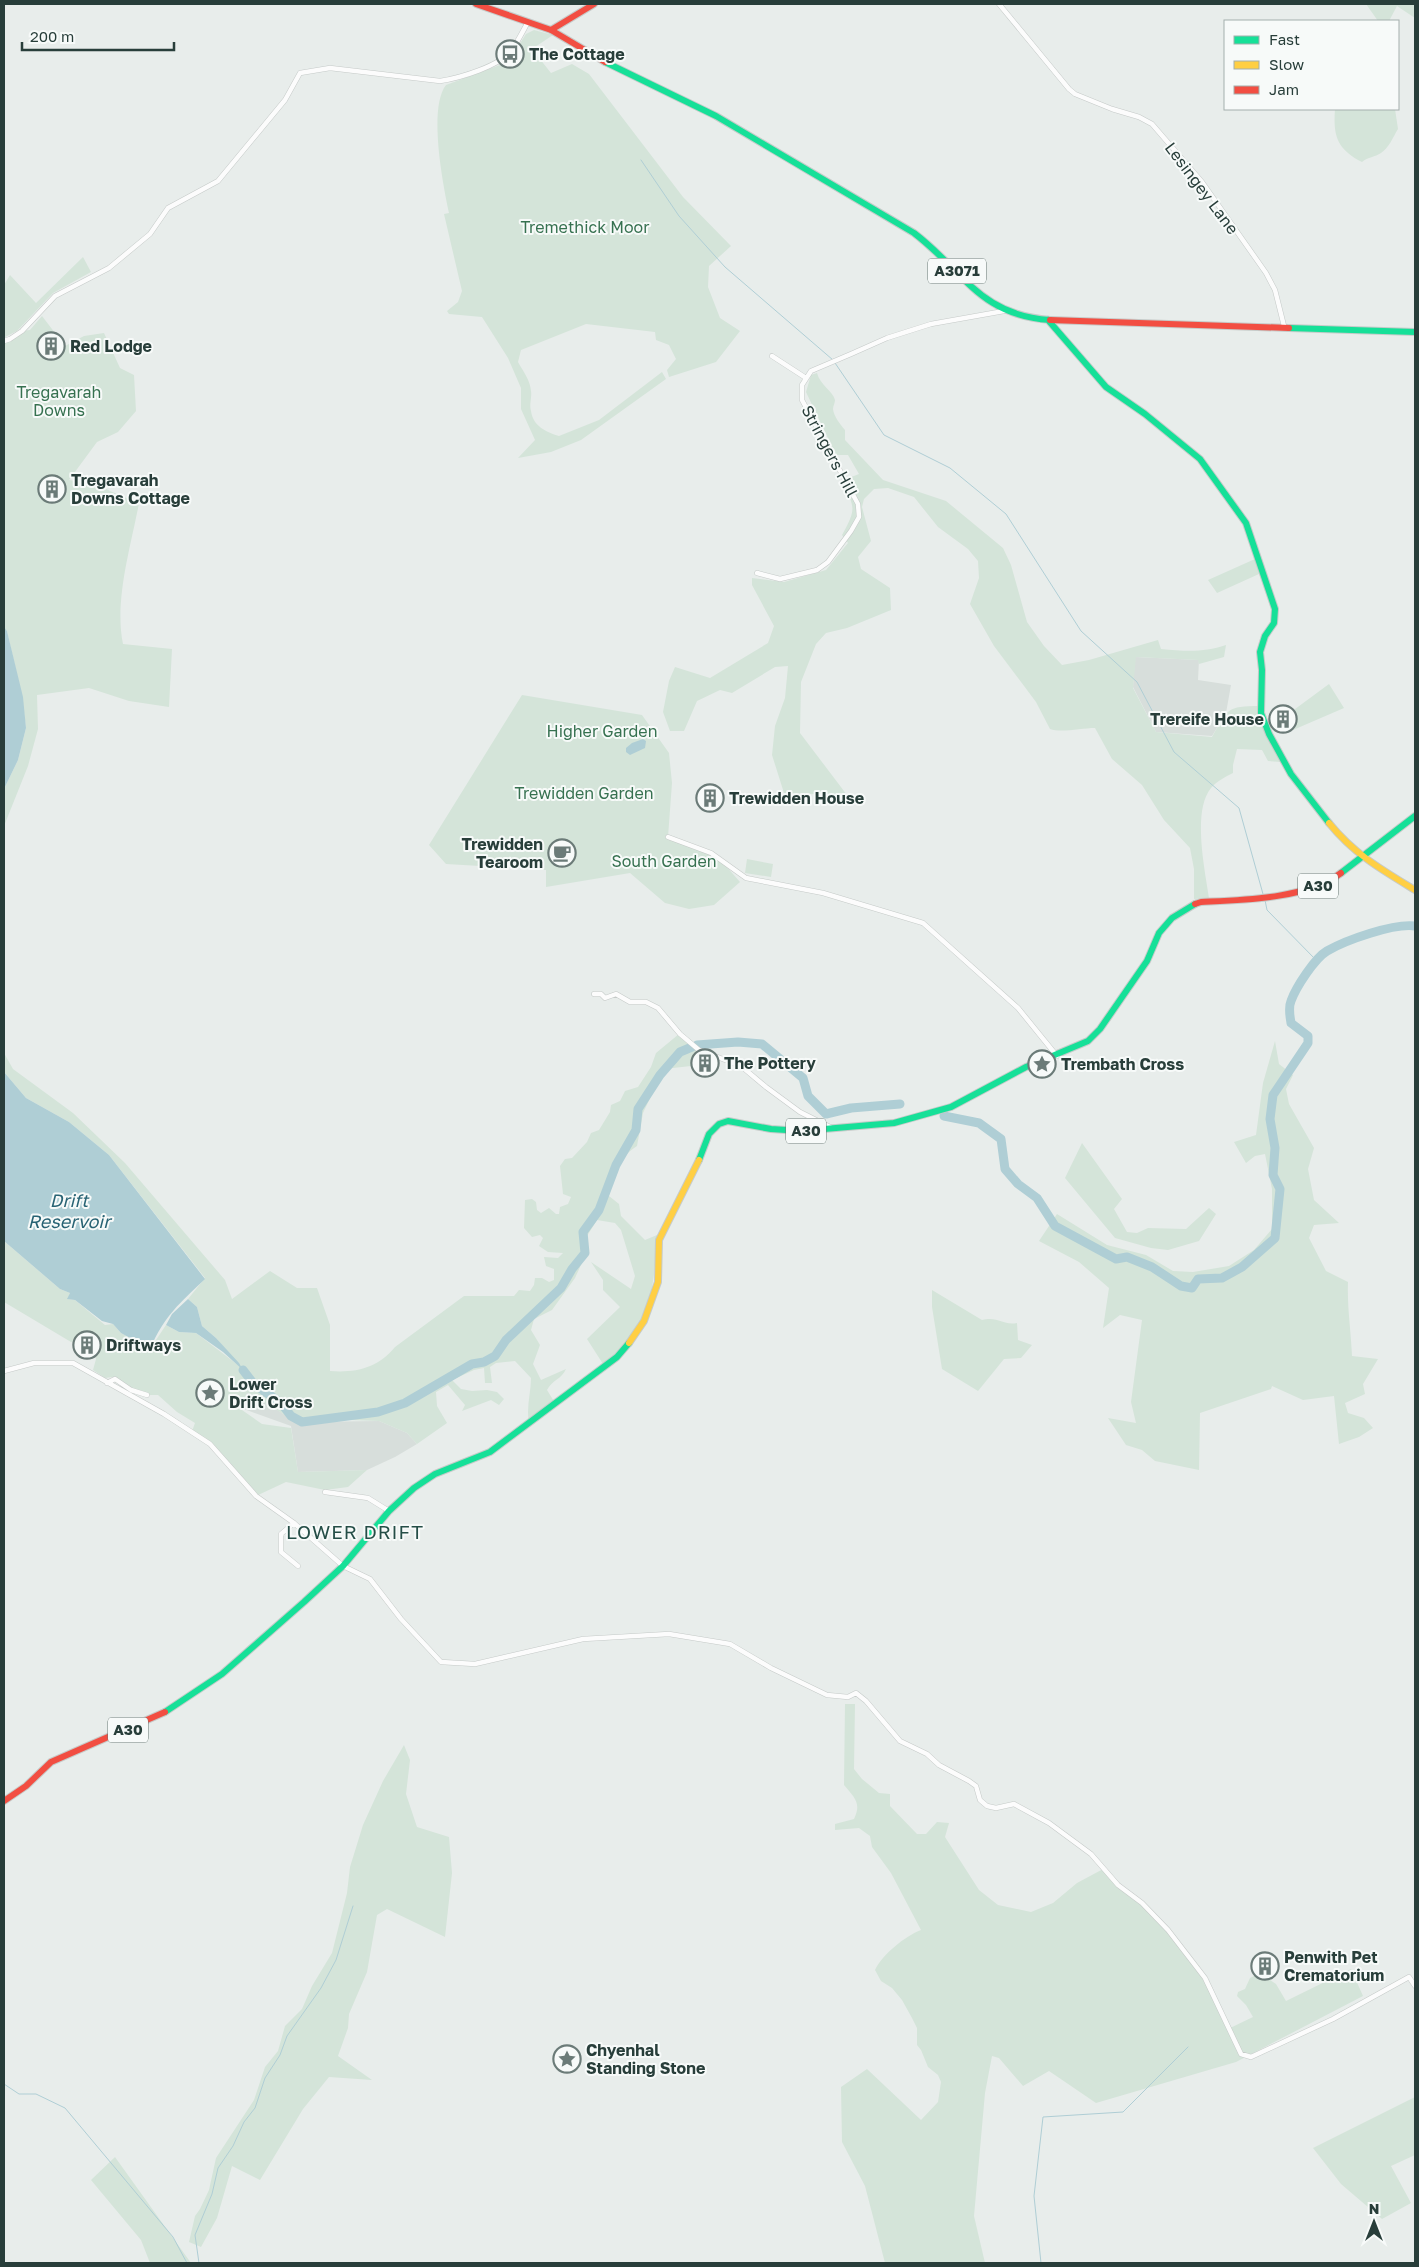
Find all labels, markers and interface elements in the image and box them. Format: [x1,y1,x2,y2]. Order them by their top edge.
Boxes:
scale bar [22,20,175,52]
legend [1224,20,1399,110]
text: 200 m [30,27,74,45]
text: Fast [1269,30,1300,48]
bus stop icon: The Cottage [495,39,525,69]
place label: The Cottage [529,44,625,64]
text: Slow [1269,55,1304,73]
text: Jam [1269,80,1299,98]
street label: Lesingey Lane [1161,138,1243,238]
park label: Tremethick Moor [521,217,649,237]
road number: A3071 [928,258,986,284]
building icon: Red Lodge [36,331,66,361]
place label: Red Lodge [70,336,152,356]
park label: Tregavarah Downs [17,382,101,420]
street label: Stringers Hill [797,402,863,500]
place label: Tregavarah Downs Cottage [71,470,190,508]
building icon: Tregavarah Downs Cottage [37,474,67,504]
building icon: Trereife House [1268,704,1298,734]
place label: Trereife House [1150,709,1264,729]
park label: Higher Garden [546,721,658,741]
park label: Trewidden Garden [514,783,654,803]
building icon: Trewidden House [695,783,725,813]
place label: Trewidden House [729,788,864,808]
place label: Trewidden Tearoom [461,834,543,872]
cafe icon: Trewidden Tearoom [547,838,577,868]
park label: South Garden [611,851,717,871]
road number: A30 [1298,874,1338,898]
building icon: The Pottery [690,1048,720,1078]
place icon: Trembath Cross [1027,1049,1057,1079]
place label: The Pottery [724,1053,816,1073]
place label: Trembath Cross [1061,1054,1184,1074]
road number: A30 [786,1118,826,1144]
water label: Drift Reservoir [28,1189,113,1232]
building icon: Driftways [72,1330,102,1360]
place label: Driftways [106,1335,181,1355]
place label: Lower Drift Cross [229,1374,313,1412]
place icon: Lower Drift Cross [195,1378,225,1408]
district label: LOWER DRIFT [286,1520,424,1543]
road number: A30 [108,1718,148,1742]
place label: Penwith Pet Crematorium [1284,1947,1384,1985]
building icon: Penwith Pet Crematorium [1250,1951,1280,1981]
place label: Chyenhal Standing Stone [586,2040,705,2078]
place icon: Chyenhal Standing Stone [552,2044,582,2074]
north arrow [1349,2197,1399,2247]
text: N [1369,2200,1379,2217]

